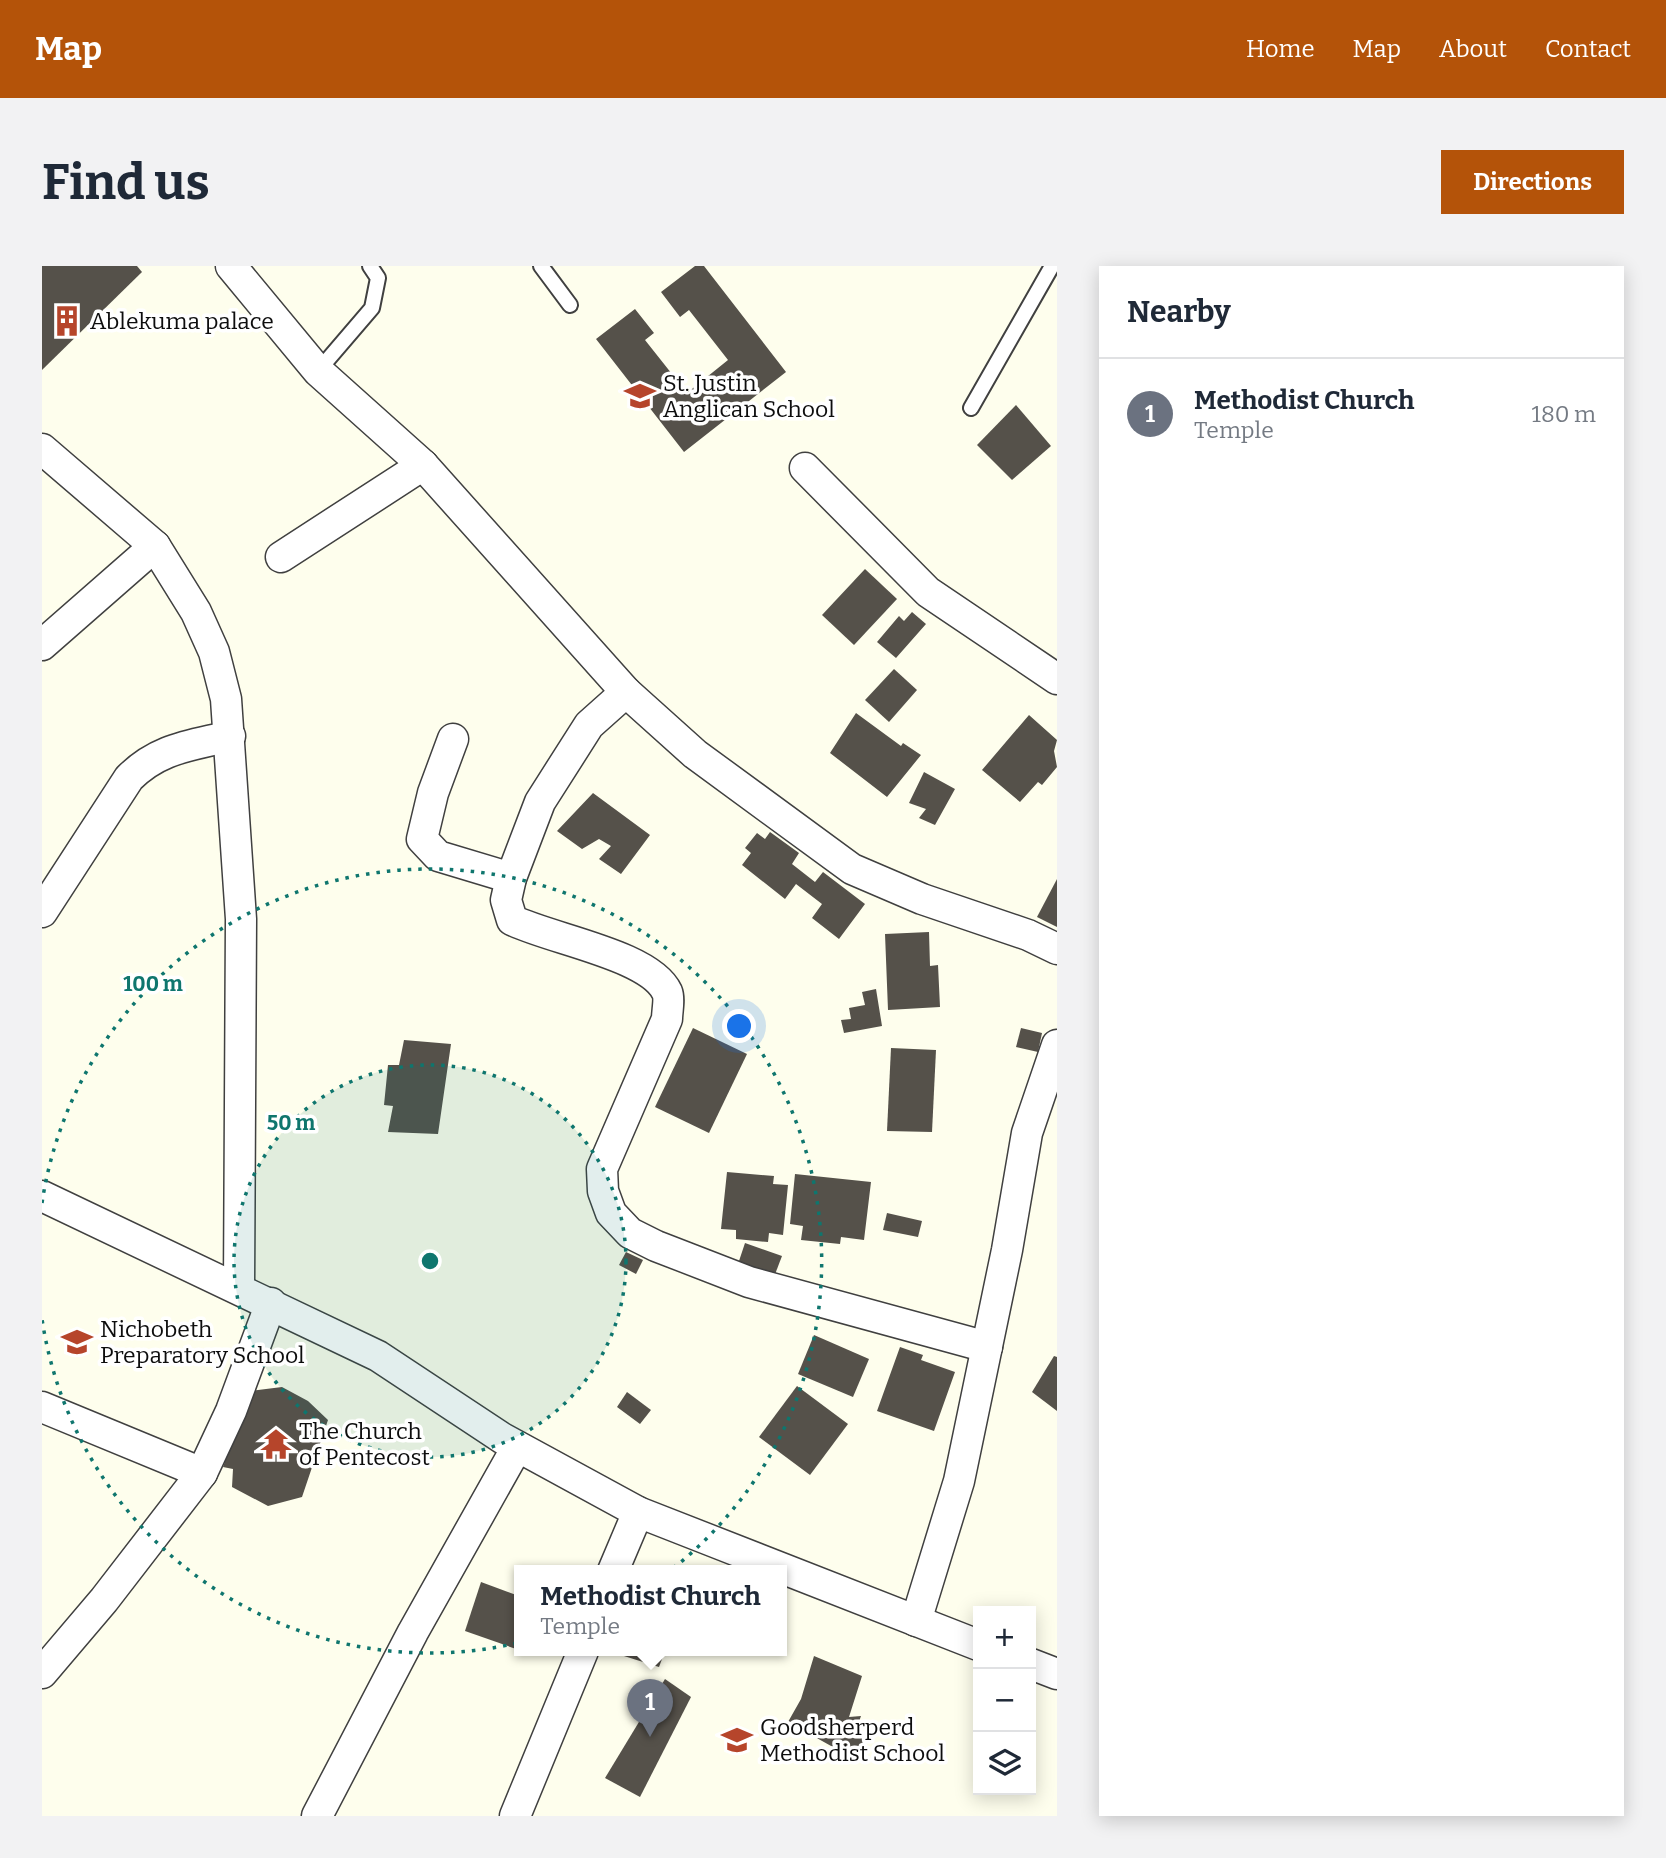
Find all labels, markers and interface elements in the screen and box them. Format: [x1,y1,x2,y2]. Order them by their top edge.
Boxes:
text: Map [35,29,102,69]
text: Home [1246,35,1315,63]
text: Map [1353,35,1401,63]
text: About [1439,35,1507,63]
text: Contact [1545,35,1631,63]
button: Directions [1441,150,1624,214]
text: Find us [42,153,210,212]
text: Nearby [1127,294,1231,330]
building icon: Ablekuma palace [50,304,84,338]
place label: Ablekuma palace [90,307,274,335]
place label: St. Justin Anglican School [663,369,835,423]
school or university icon: St. Justin Anglican School [623,379,657,413]
text: Methodist Church [1194,385,1414,416]
text: 1 [1145,400,1155,428]
text: 180 m [1532,400,1596,428]
text: Temple [1194,416,1274,444]
text: 100 m [123,971,183,997]
your location [722,1009,756,1043]
text: 50 m [267,1110,315,1136]
centre of rings [418,1249,442,1273]
place label: Nichobeth Preparatory School [100,1315,305,1369]
school or university icon: Nichobeth Preparatory School [60,1325,94,1359]
place label: The Church of Pentecost [299,1417,430,1471]
temple icon: The Church of Pentecost [259,1427,293,1461]
popup [514,1565,787,1656]
text: Methodist Church [540,1581,761,1612]
map controls [973,1606,1036,1795]
button: + [973,1606,1036,1669]
text: Temple [540,1612,620,1640]
button: − [973,1669,1036,1732]
pin: 1 [627,1679,673,1737]
place label: Goodsherperd Methodist School [760,1713,945,1767]
school or university icon: Goodsherperd Methodist School [720,1723,754,1757]
button: layers [973,1732,1036,1795]

